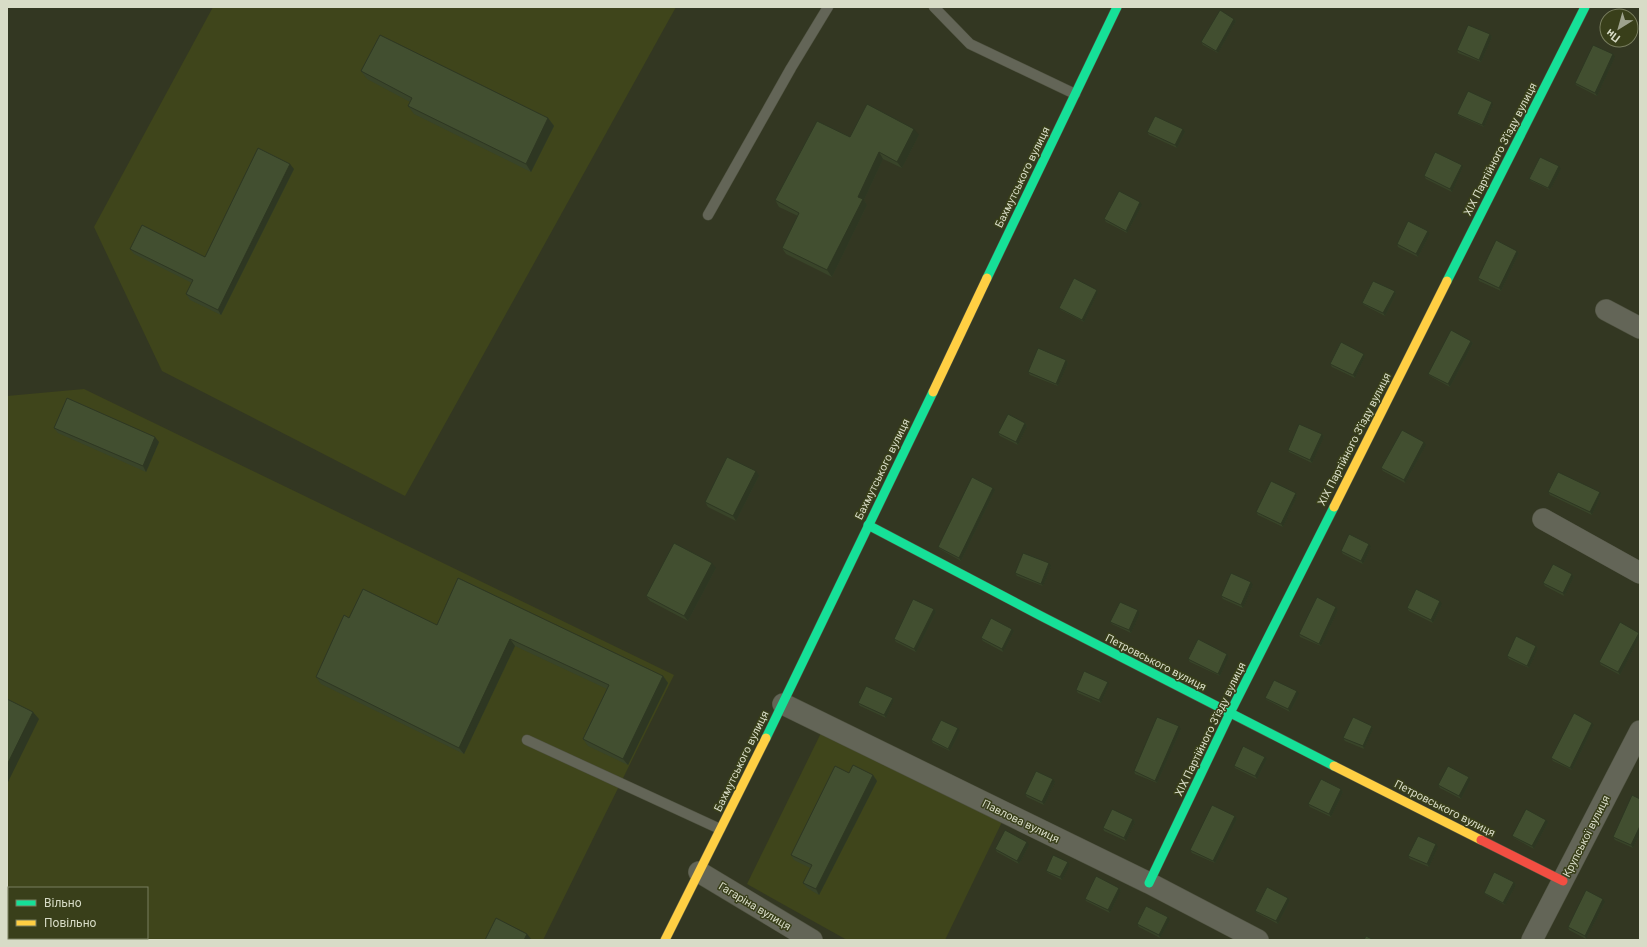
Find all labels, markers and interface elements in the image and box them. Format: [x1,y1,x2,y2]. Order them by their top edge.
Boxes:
north arrow [1599,8,1639,48]
text: Пн [1604,26,1623,45]
street label: XIX Партійного З'їзду вулиця [1461,81,1540,218]
street label: Бахмутського вулиця [992,125,1053,230]
street label: XIX Партійного З'їзду вулиця [1315,371,1394,508]
street label: Бахмутського вулиця [852,417,913,522]
street label: Петровського вулиця [1103,631,1208,694]
street label: XIX Партійного З'їзду вулиця [1172,660,1249,798]
street label: Бахмутського вулиця [711,709,772,814]
street label: Петровського вулиця [1392,777,1497,840]
street label: Крупської вулиця [1560,793,1613,879]
street label: Павлова вулиця [980,797,1062,846]
street label: Гагаріна вулиця [716,880,793,933]
legend [8,887,148,939]
text: Вільно [44,896,82,910]
text: Повільно [44,916,97,930]

